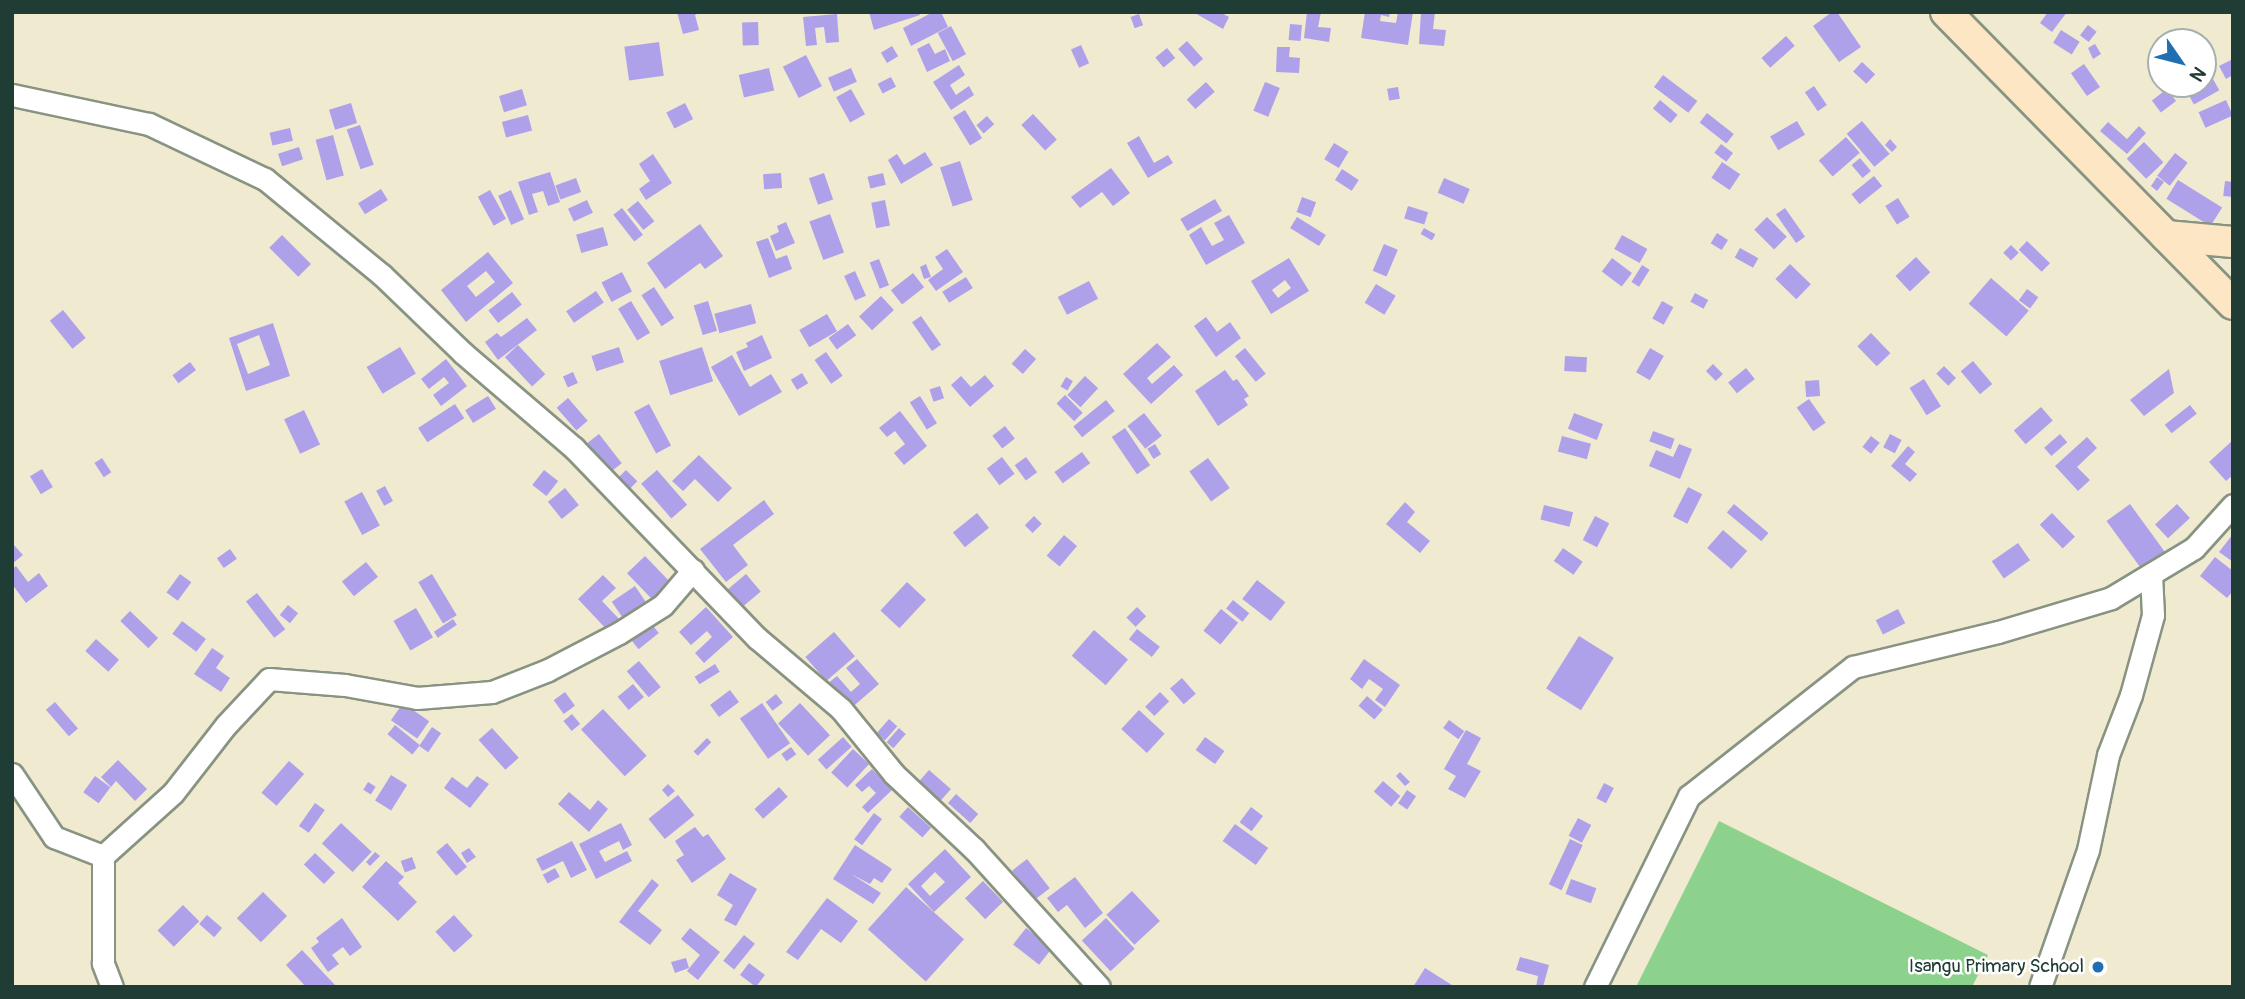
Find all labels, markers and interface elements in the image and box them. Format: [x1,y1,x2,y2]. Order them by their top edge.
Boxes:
north arrow [2147,28,2217,98]
text: N [2184,62,2211,86]
place label: Isangu Primary School [1909,956,2084,978]
marker: Isangu Primary School [2090,959,2106,975]

